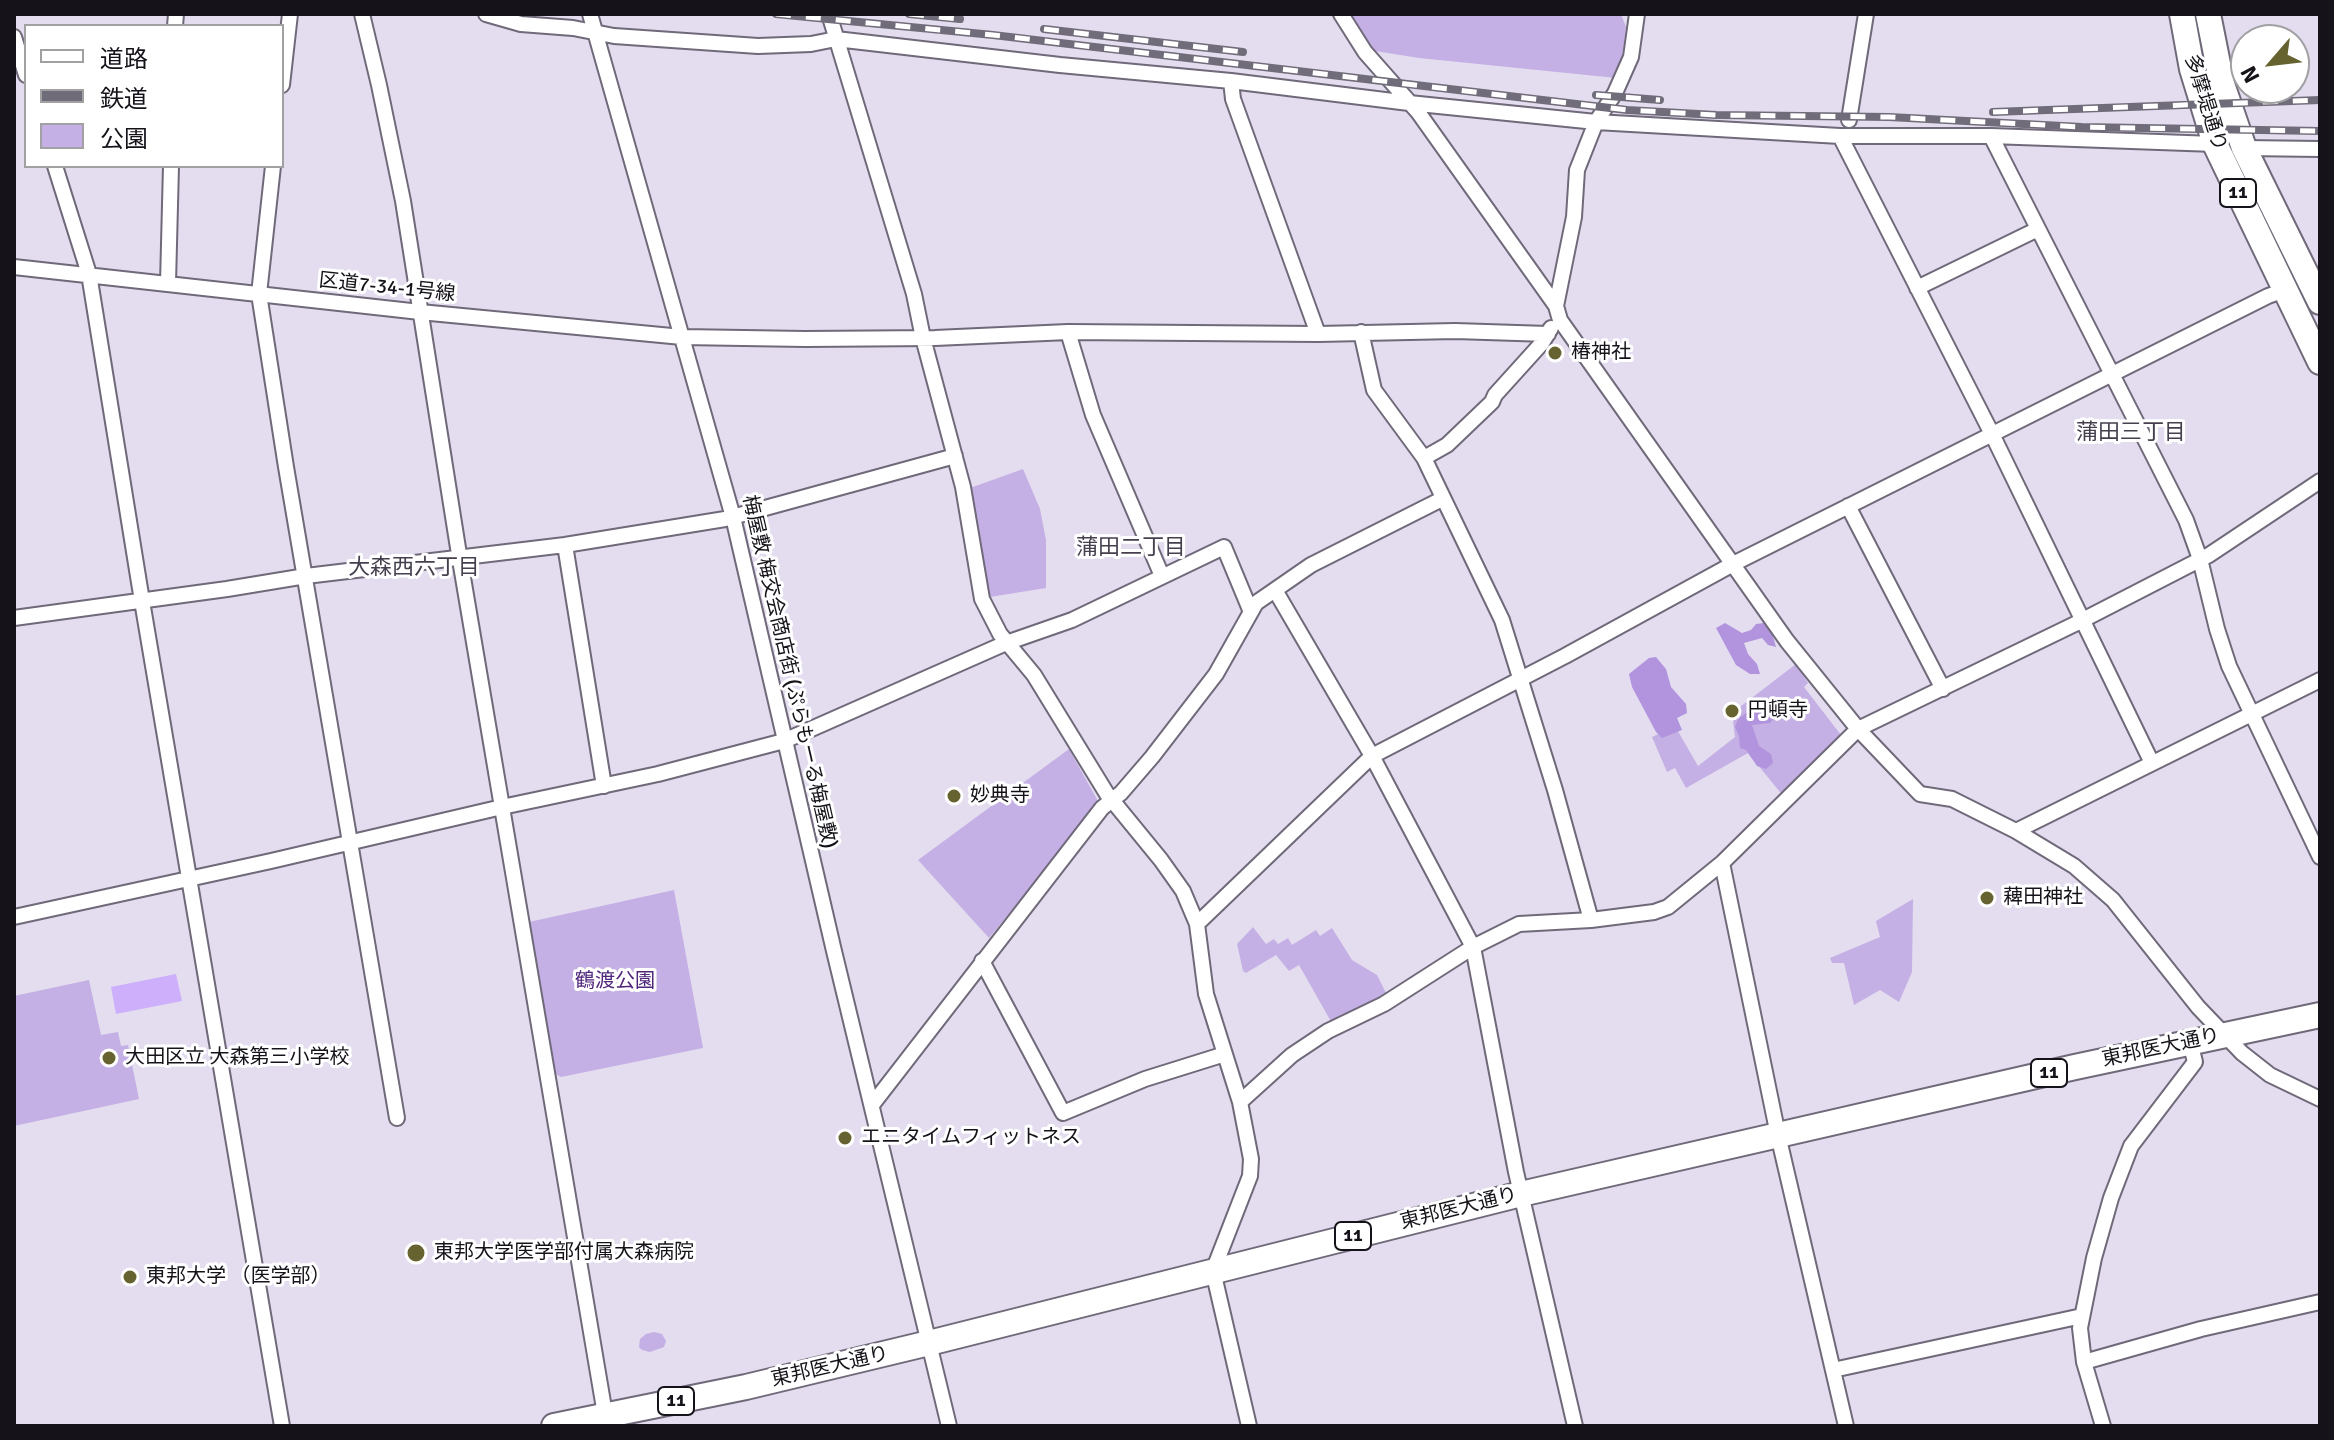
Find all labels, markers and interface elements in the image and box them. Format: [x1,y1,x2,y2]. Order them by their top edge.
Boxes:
legend [24,24,284,168]
north arrow [2230,24,2310,104]
text: 道路 [100,44,148,74]
street label: 多摩堤通り [2179,52,2231,154]
text: N [2235,61,2266,88]
text: 鉄道 [100,84,148,114]
text: 公園 [100,124,148,154]
road number: 11 [2220,179,2256,207]
street label: 区道7-34-1号線 [318,269,456,307]
place label: 椿神社 [1571,341,1631,365]
marker: 椿神社 [1546,344,1564,362]
district label: 蒲田三丁目 [2076,420,2186,446]
street label: 梅屋敷 梅交会商店街 (ぷらもーる梅屋敷) [737,493,841,851]
district label: 蒲田二丁目 [1076,535,1186,561]
district label: 大森西六丁目 [348,555,480,581]
place label: 円頓寺 [1748,699,1808,723]
marker: 円頓寺 [1723,702,1741,720]
place label: 妙典寺 [970,784,1030,808]
marker: 妙典寺 [945,787,963,805]
place label: 薭田神社 [2003,886,2083,910]
marker: 薭田神社 [1978,889,1996,907]
park label: 鶴渡公園 [575,970,655,994]
street label: 東邦医大通り [2100,1024,2222,1072]
place label: 大田区立 大森第三小学校 [125,1046,349,1070]
marker: 大田区立 大森第三小学校 [100,1049,118,1067]
road number: 11 [2031,1059,2067,1087]
place label: エニタイムフィットネス [861,1126,1081,1150]
marker: エニタイムフィットネス [836,1129,854,1147]
street label: 東邦医大通り [1398,1183,1520,1235]
road number: 11 [1335,1222,1371,1250]
place label: 東邦大学医学部付属大森病院 [434,1241,694,1265]
marker: 東邦大学医学部付属大森病院 [405,1242,427,1264]
place label: 東邦大学 （医学部） [146,1265,330,1289]
marker: 東邦大学 （医学部） [121,1268,139,1286]
street label: 東邦医大通り [769,1342,891,1392]
road number: 11 [658,1387,694,1415]

